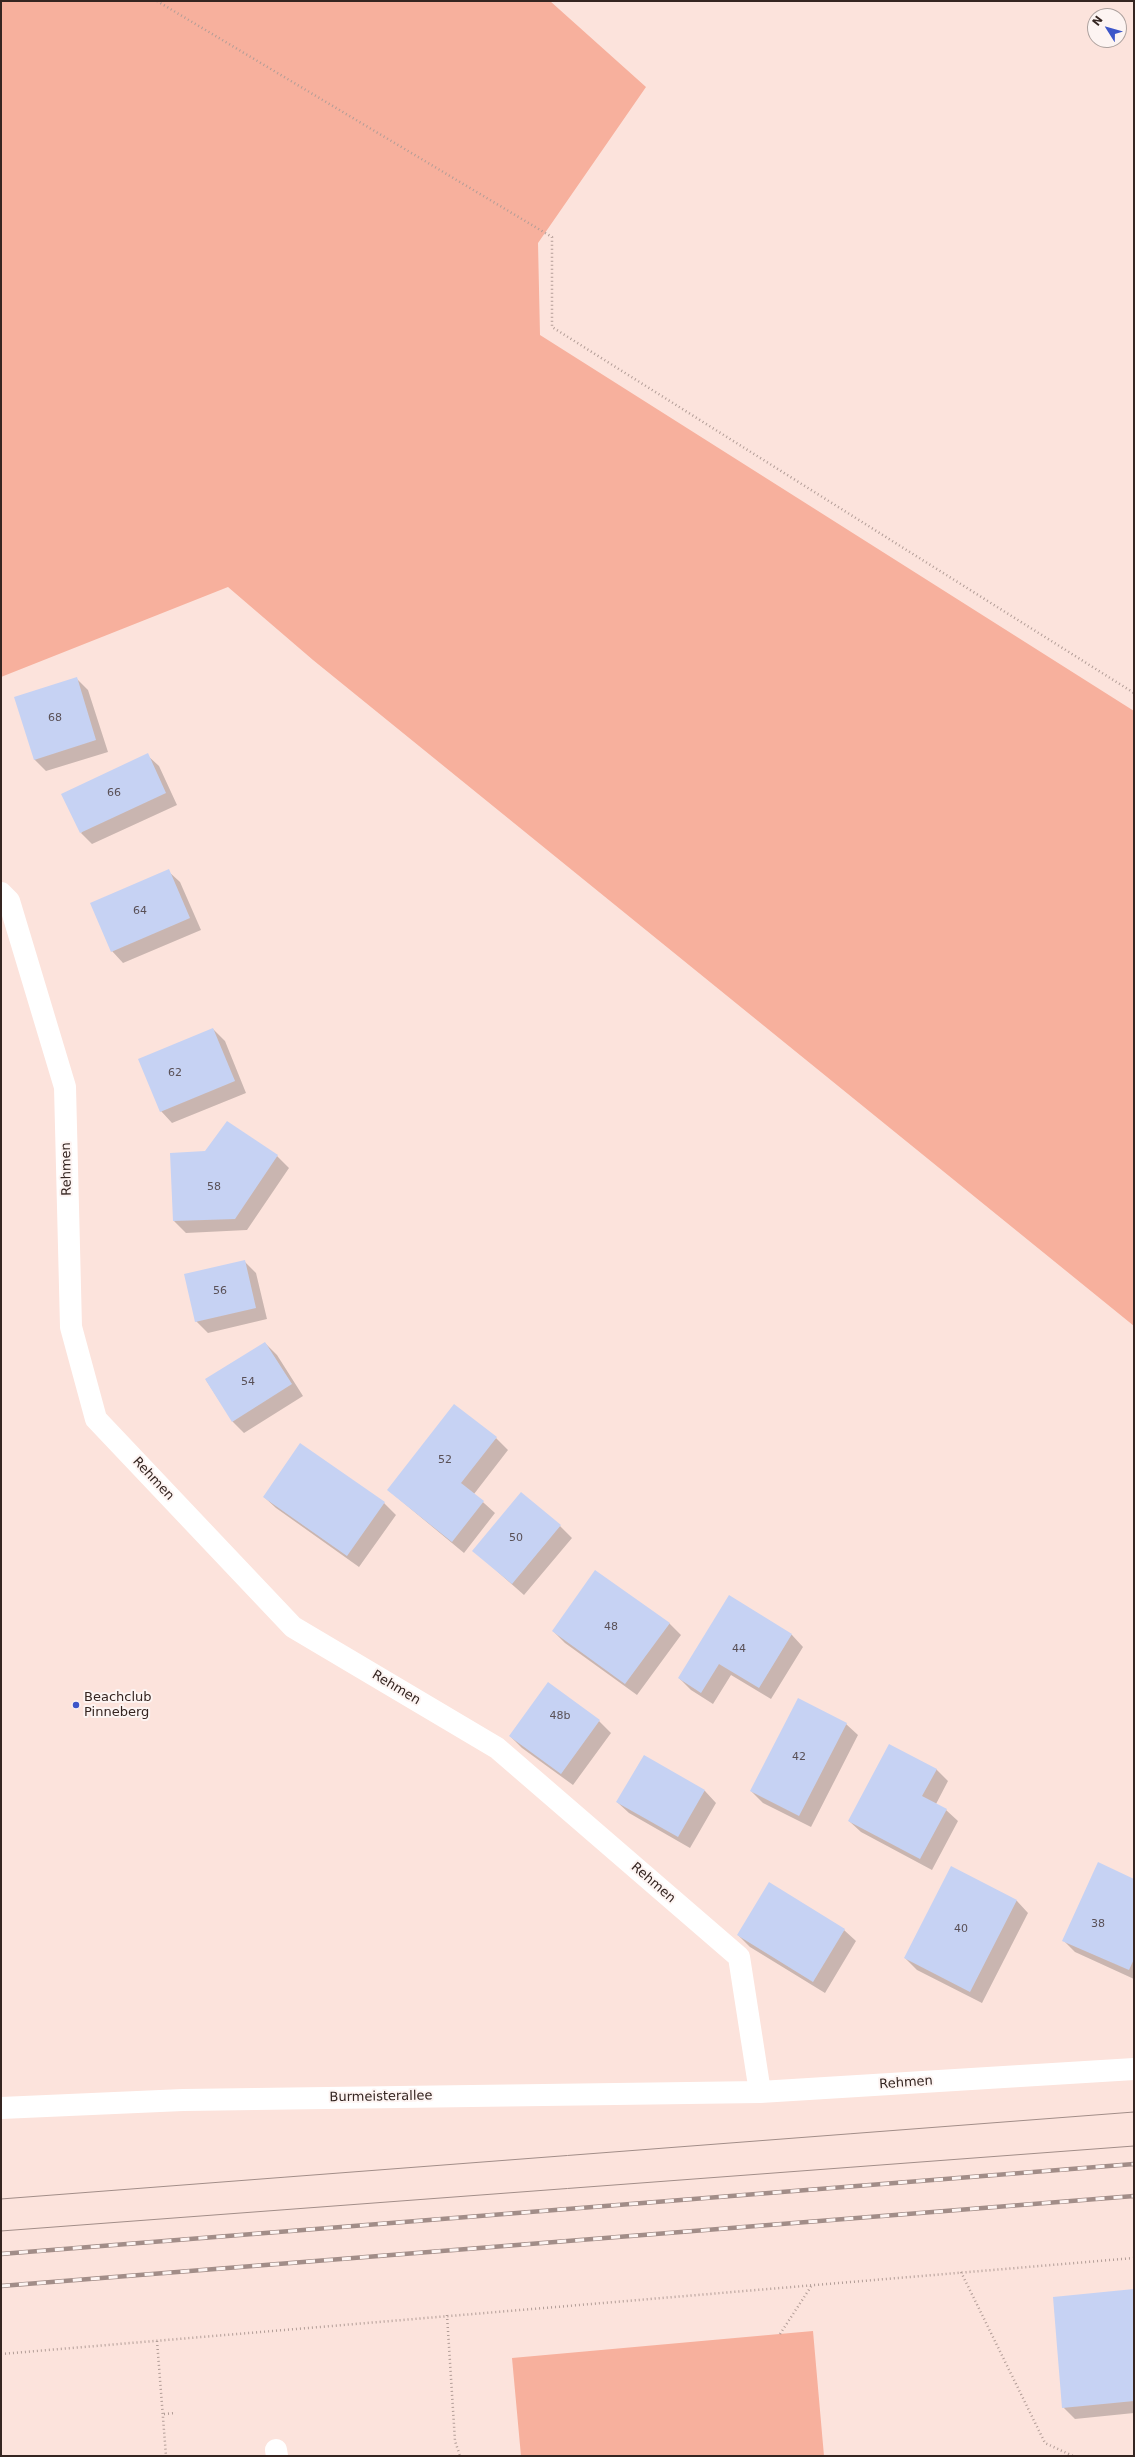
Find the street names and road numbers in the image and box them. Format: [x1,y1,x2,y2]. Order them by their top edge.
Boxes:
street label: Rehmen [59,1142,75,1196]
street label: Rehmen [129,1454,177,1504]
street label: Rehmen [369,1668,423,1708]
street label: Rehmen [628,1860,678,1906]
street label: Rehmen [879,2073,933,2093]
street label: Burmeisterallee [329,2088,433,2106]

